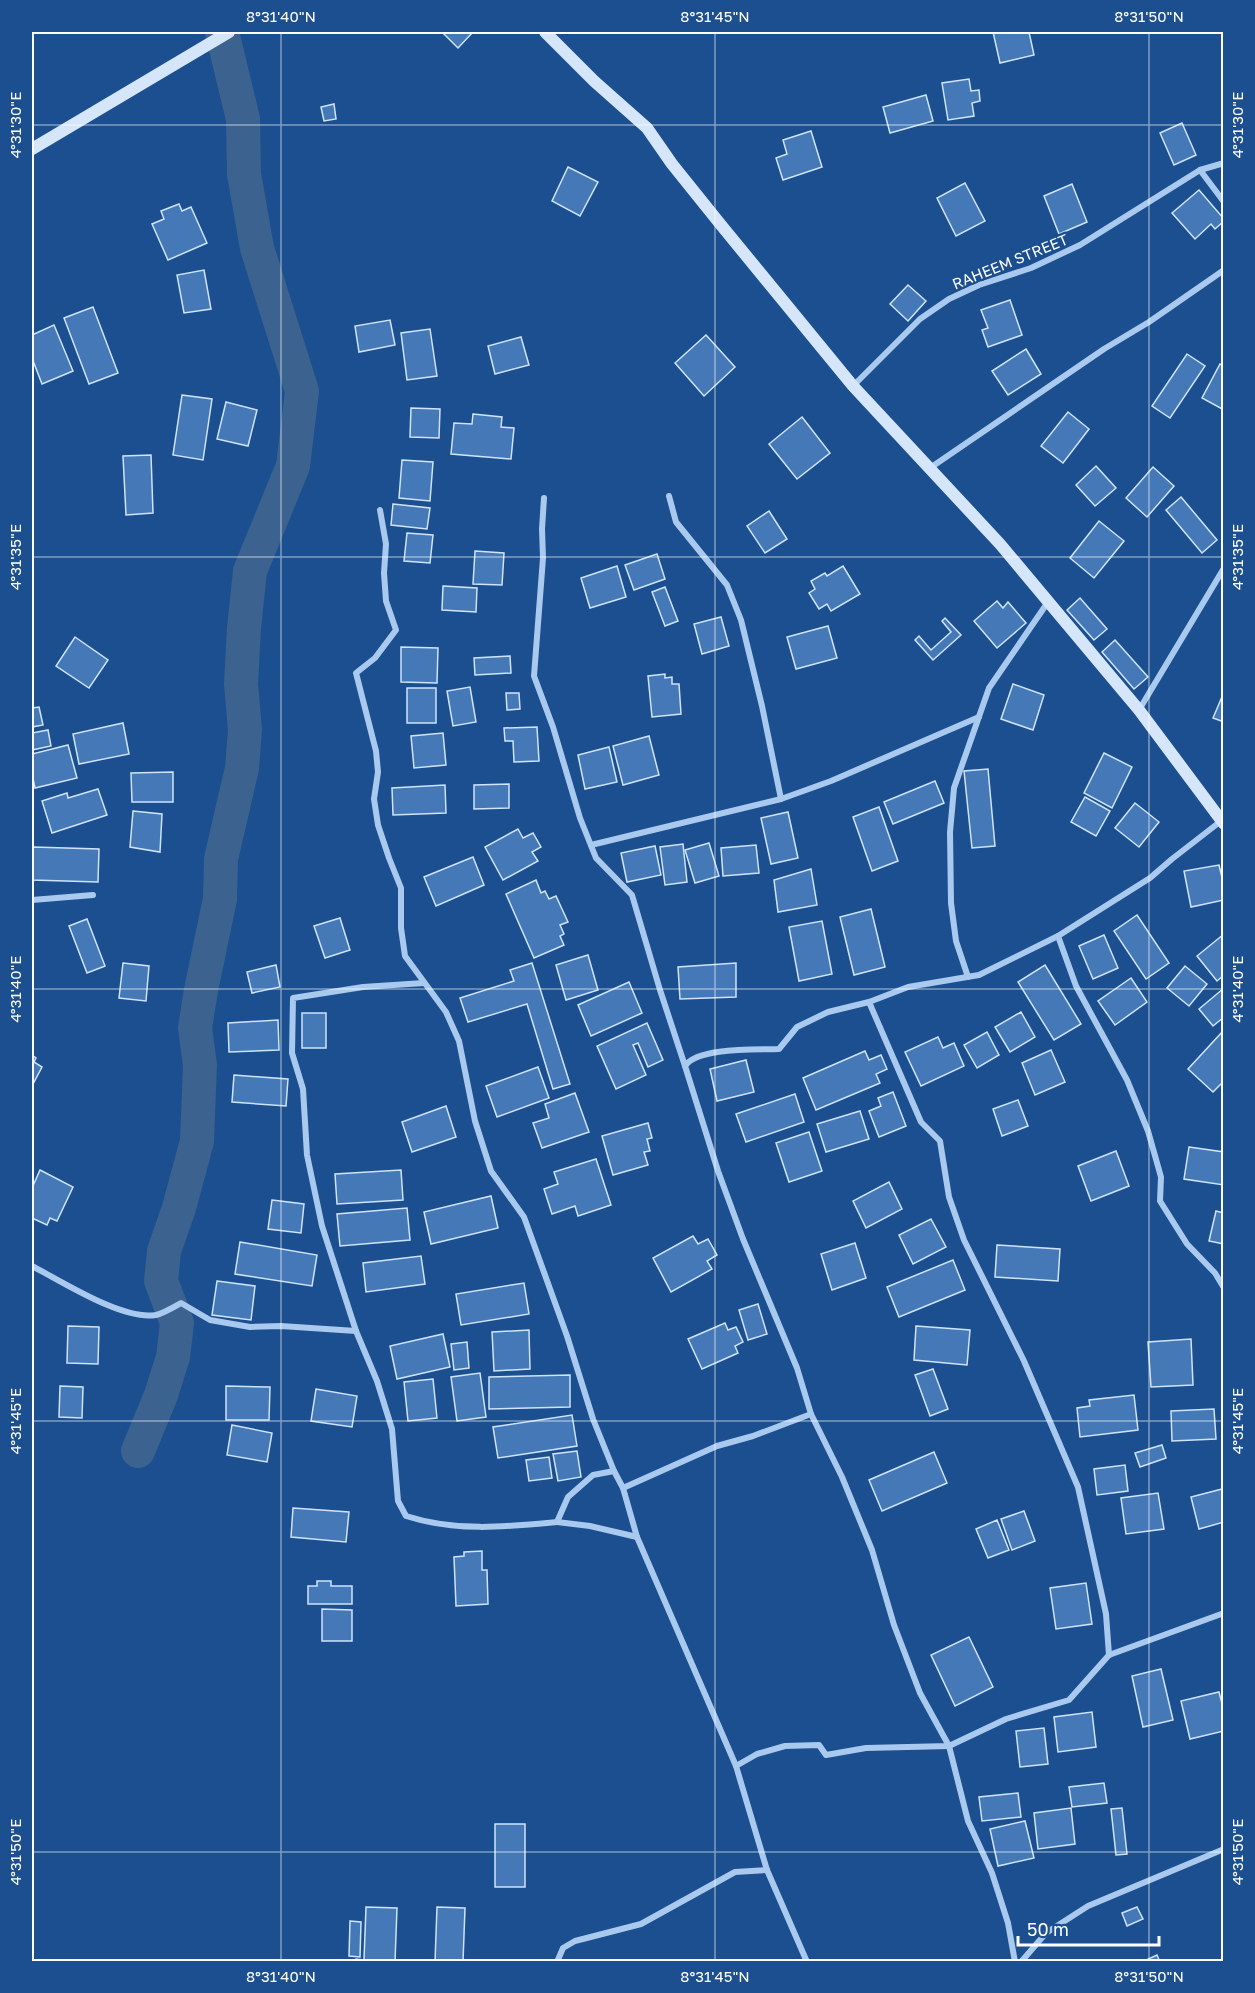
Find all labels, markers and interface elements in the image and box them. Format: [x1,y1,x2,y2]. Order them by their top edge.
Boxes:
text: 8°31'40"N [246,7,316,25]
text: 8°31'45"N [680,7,750,25]
text: 8°31'50"N [1114,7,1184,25]
text: 4°31'30"E [6,92,24,158]
text: 4°31'30"E [1228,92,1246,158]
street label: RAHEEM STREET [949,230,1071,292]
text: 4°31'35"E [6,524,24,590]
text: 4°31'35"E [1228,524,1246,590]
text: 4°31'40"E [6,955,24,1023]
text: 4°31'40"E [1228,955,1246,1023]
text: 4°31'45"E [6,1388,24,1454]
text: 4°31'45"E [1228,1388,1246,1454]
text: 4°31'50"E [6,1819,24,1885]
text: 4°31'50"E [1228,1819,1246,1885]
scale bar [1018,1909,1159,1947]
text: 50 m [1027,1918,1069,1940]
text: 8°31'40"N [246,1967,316,1985]
text: 8°31'45"N [680,1967,750,1985]
text: 8°31'50"N [1114,1967,1184,1985]

